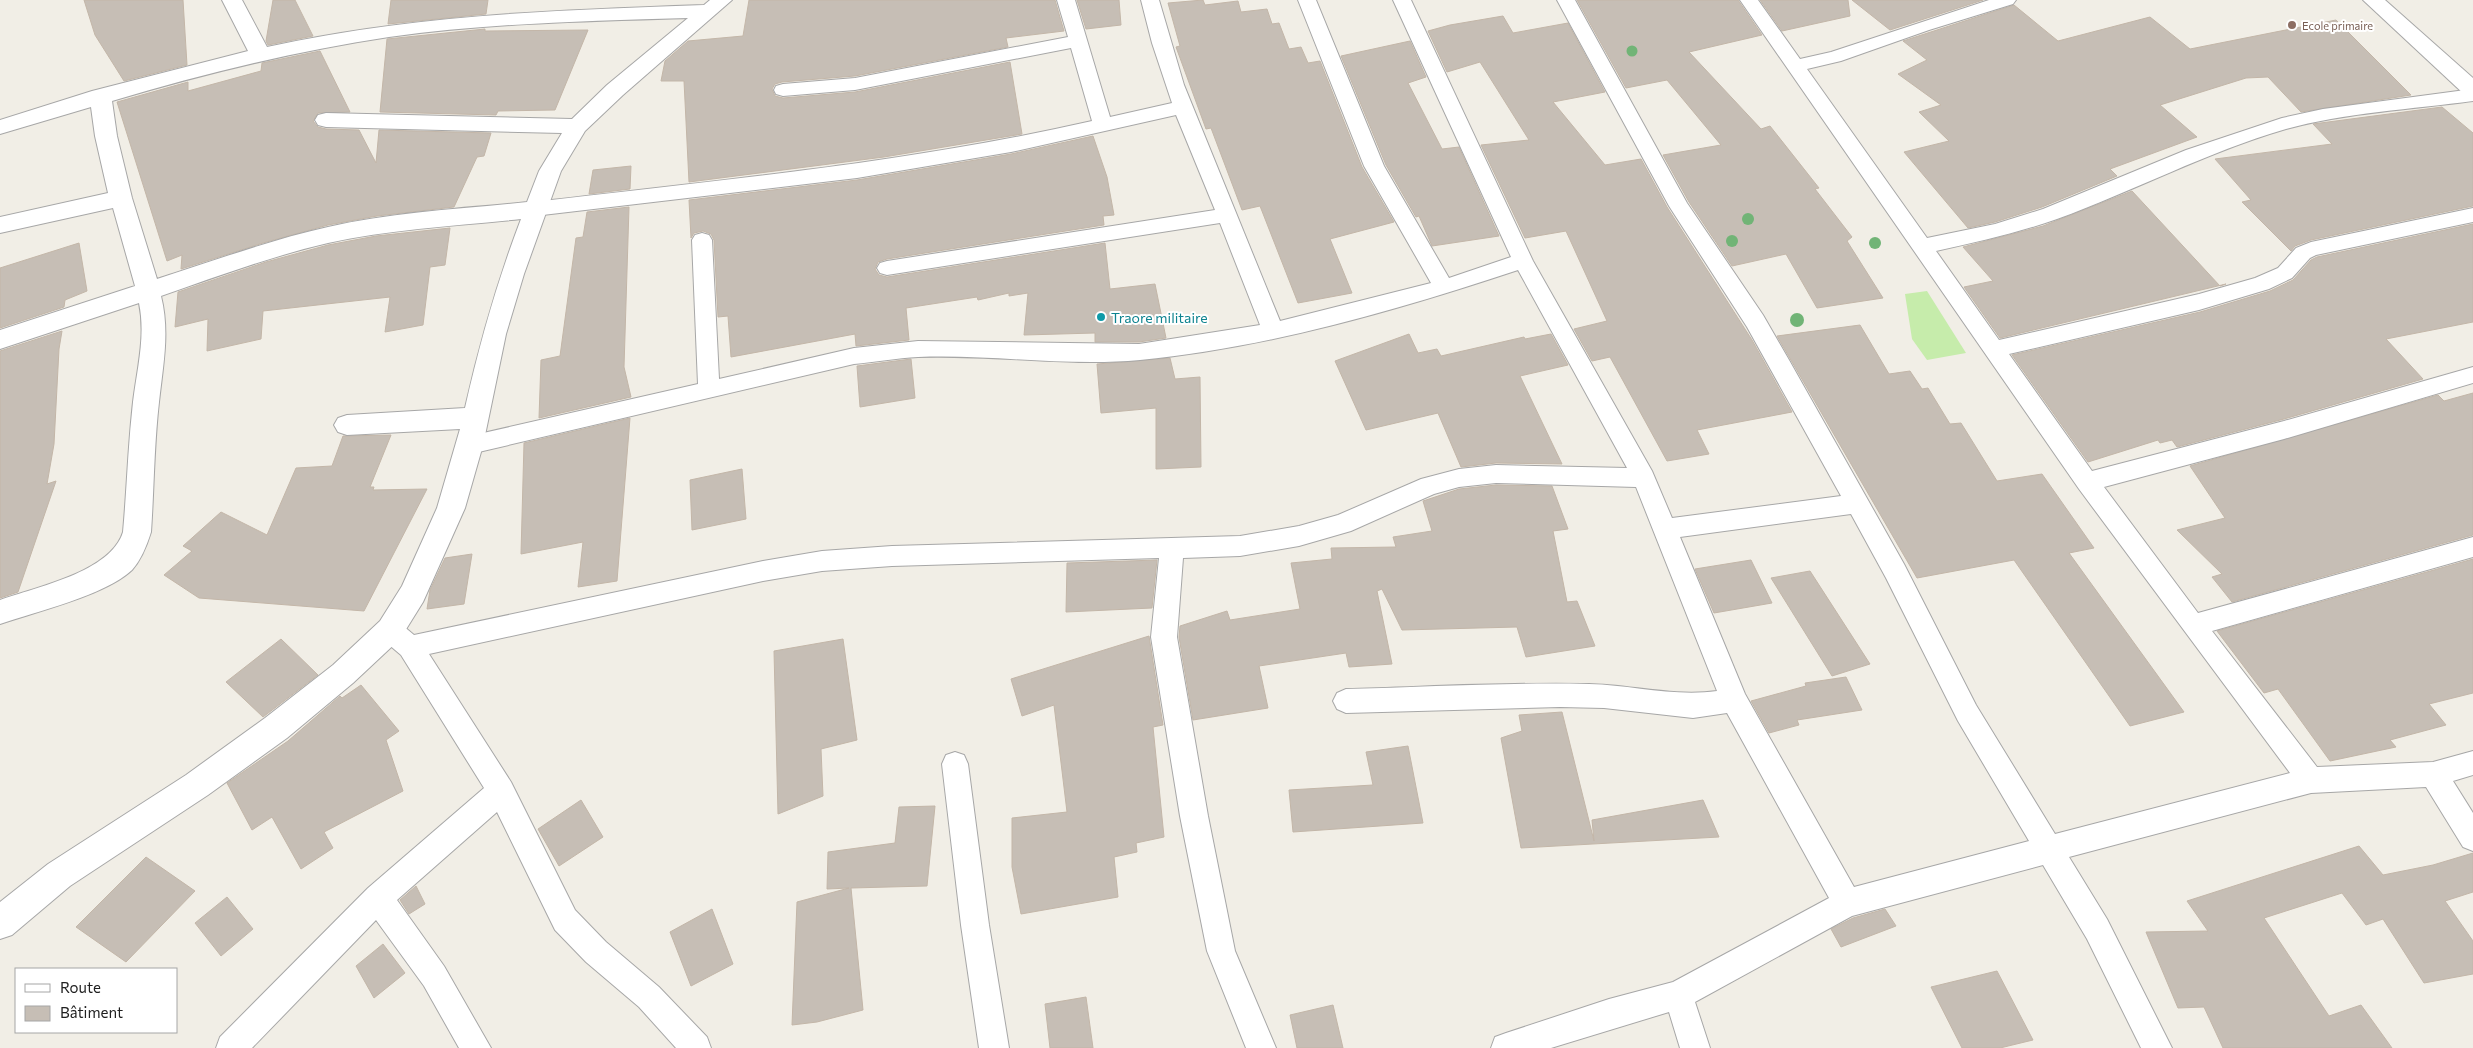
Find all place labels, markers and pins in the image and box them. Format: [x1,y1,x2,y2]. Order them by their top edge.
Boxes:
marker: Ecole primaire [2286,19,2298,31]
place label: Ecole primaire [2302,19,2373,32]
place label: Traore militaire [1111,309,1208,326]
marker: Traore militaire [1095,311,1107,323]

